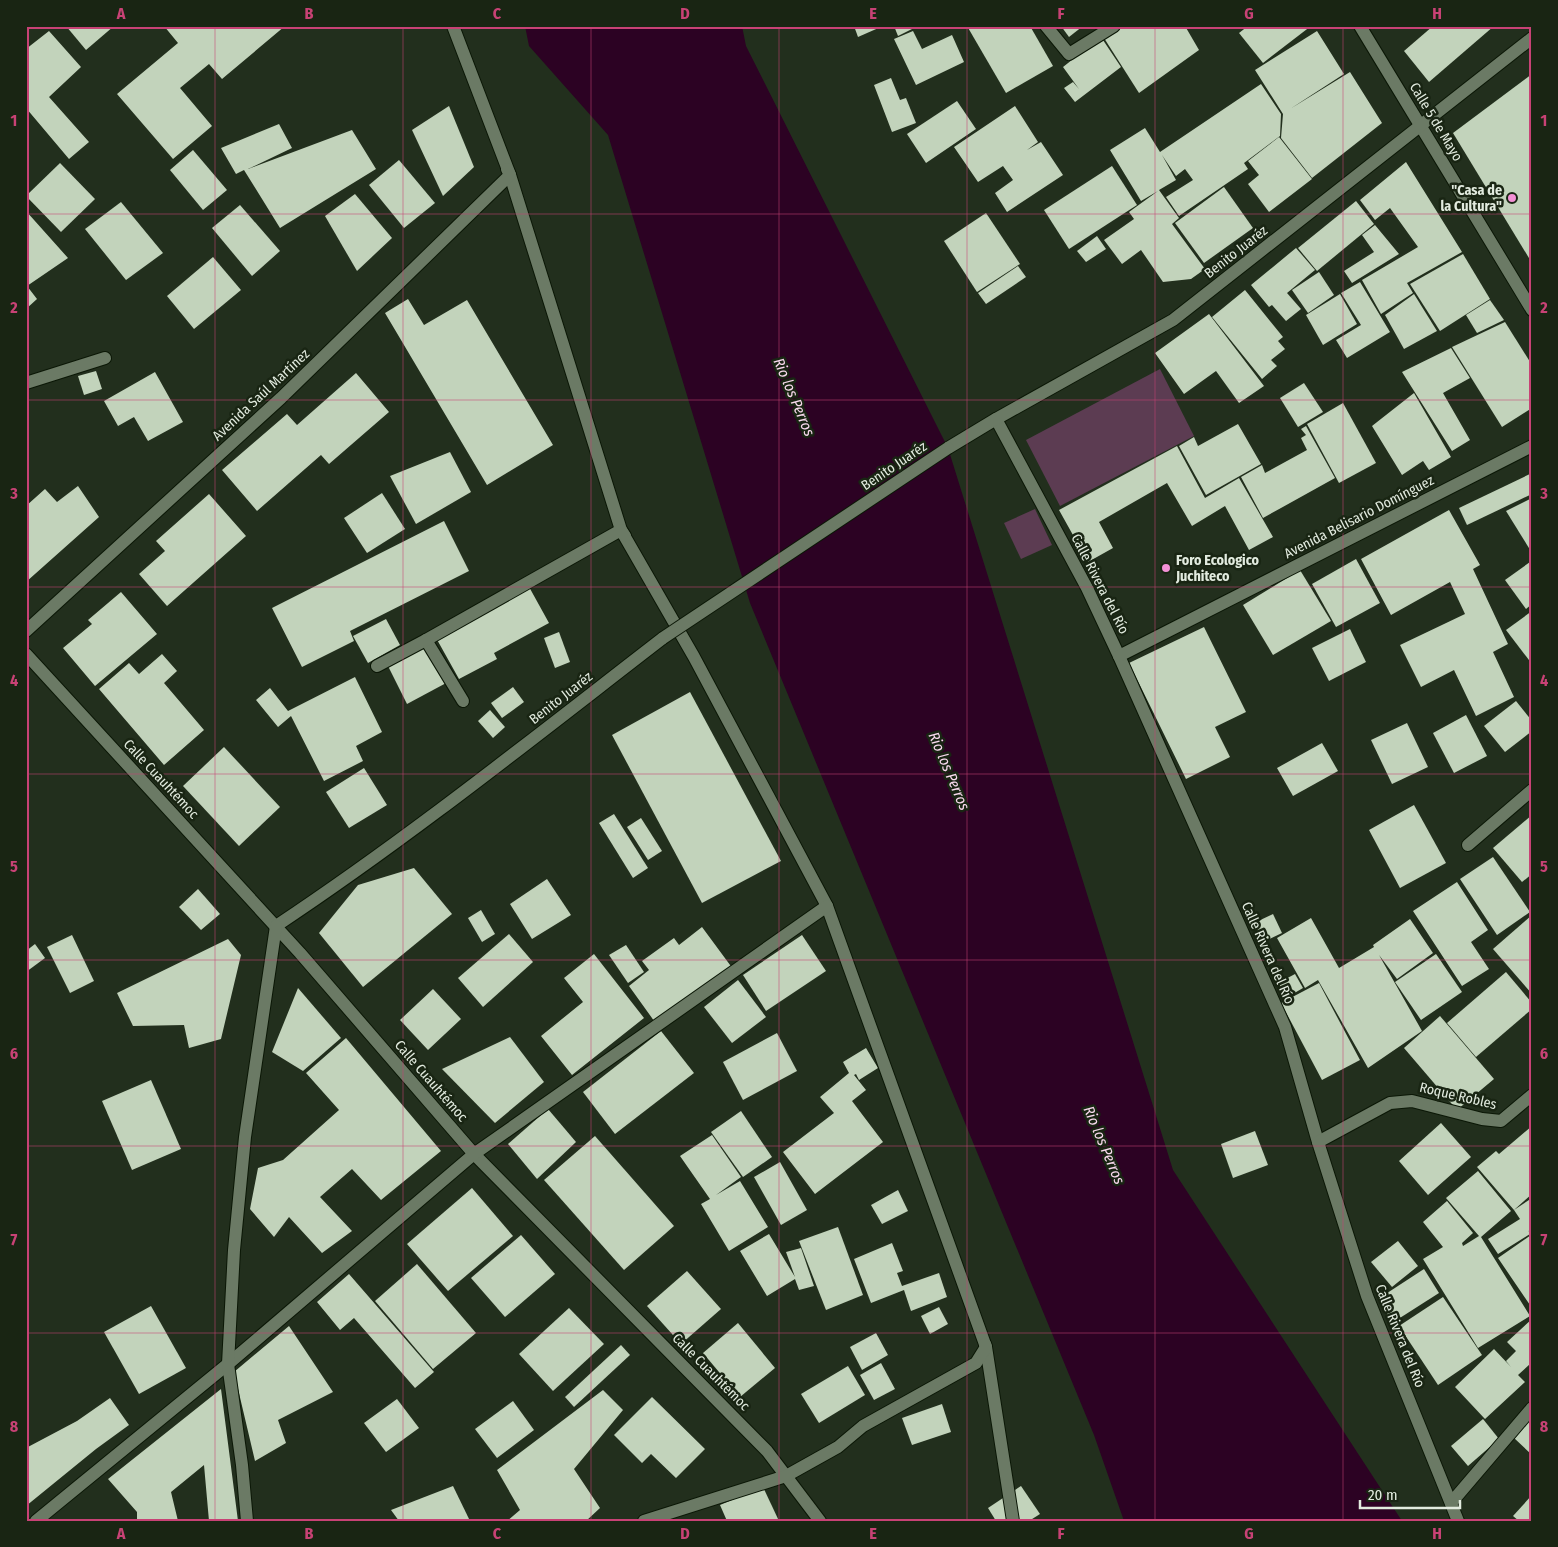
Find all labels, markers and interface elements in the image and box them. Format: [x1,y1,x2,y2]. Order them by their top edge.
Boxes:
text: A [116,4,126,23]
text: B [305,4,314,23]
text: C [493,4,502,23]
text: D [680,4,690,23]
text: E [869,4,877,23]
text: F [1057,4,1065,23]
text: G [1244,4,1254,23]
text: H [1432,4,1442,23]
street label: Calle 5 de Mayo [1406,80,1466,164]
text: 1 [11,111,17,130]
text: 1 [1541,111,1547,130]
place label: "Casa de la Cultura" [1440,182,1502,215]
marker: "Casa de la Cultura" [1506,192,1518,204]
street label: Benito Juaréz [1201,222,1271,282]
text: 2 [9,298,18,317]
text: 2 [1539,298,1548,317]
street label: Avenida Saúl Martínez [209,345,313,444]
water label: Rio los Perros [769,355,819,439]
street label: Benito Juaréz [858,438,930,494]
street label: Avenida Belisario Domínguez [1281,472,1437,562]
text: 3 [9,484,18,503]
text: 3 [1539,484,1548,503]
street label: Calle Rivera del Río [1067,531,1133,637]
place label: Foro Ecologico Juchiteco [1175,552,1260,585]
marker: Foro Ecologico Juchiteco [1160,562,1172,574]
street label: Benito Juaréz [526,668,596,728]
text: 4 [10,671,18,690]
text: 4 [1540,671,1548,690]
water label: Rio los Perros [924,729,974,813]
street label: Calle Cuauhtémoc [120,736,202,822]
text: 5 [10,857,18,876]
text: 5 [1540,857,1548,876]
street label: Calle Rivera del Río [1238,899,1298,1007]
street label: Calle Cuauhtémoc [391,1037,471,1125]
text: 6 [10,1044,18,1063]
text: 6 [1540,1044,1548,1063]
street label: Roque Robles [1418,1079,1498,1113]
water label: Rio los Perros [1079,1103,1129,1187]
text: 7 [11,1230,18,1249]
text: 7 [1541,1230,1548,1249]
street label: Calle Rivera del Río [1372,1282,1428,1390]
street label: Calle Cuauhtémoc [669,1330,753,1414]
text: 8 [10,1417,19,1436]
text: 8 [1540,1417,1549,1436]
scale bar [1360,1477,1460,1509]
text: 20 m [1368,1486,1398,1504]
text: A [116,1524,126,1543]
text: B [305,1524,314,1543]
text: C [493,1524,502,1543]
text: D [680,1524,690,1543]
text: E [869,1524,877,1543]
text: F [1057,1524,1065,1543]
text: G [1244,1524,1254,1543]
text: H [1432,1524,1442,1543]

